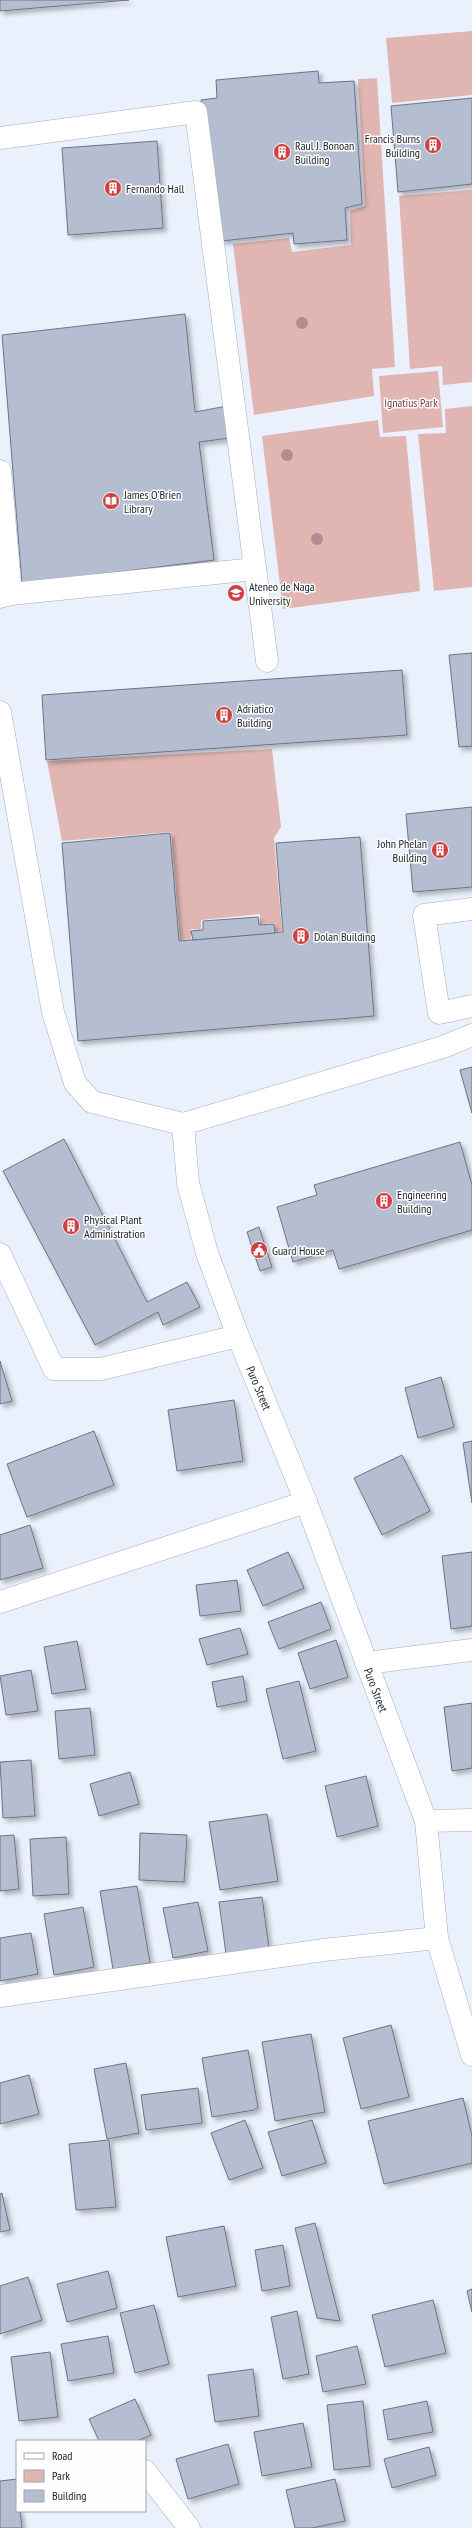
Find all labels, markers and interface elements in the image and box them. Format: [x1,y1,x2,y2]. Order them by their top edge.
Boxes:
place label: Francis Burns Building [365,131,420,160]
building icon: Francis Burns Building [423,135,443,155]
place label: Raul J. Bonoan Building [295,138,354,167]
building icon: Raul J. Bonoan Building [272,142,292,162]
building icon: Fernando Hall [103,178,123,198]
place label: Fernando Hall [126,181,184,196]
park label: Ignatius Park [384,395,438,410]
place label: James O'Brien Library [123,487,181,516]
library icon: James O'Brien Library [101,491,121,511]
place label: Ateneo de Naga University [249,579,315,608]
school or university icon: Ateneo de Naga University [226,583,246,603]
place label: Adriatico Building [237,701,274,730]
building icon: Adriatico Building [214,705,234,725]
place label: John Phelan Building [376,836,427,865]
building icon: John Phelan Building [430,840,450,860]
building icon: Dolan Building [291,926,311,946]
place label: Dolan Building [314,929,375,944]
place label: Engineering Building [397,1187,447,1216]
building icon: Engineering Building [374,1191,394,1211]
place label: Physical Plant Administration [84,1212,145,1241]
building icon: Physical Plant Administration [61,1216,81,1236]
public building icon: Guard House [249,1240,269,1260]
place label: Guard House [272,1243,325,1258]
street label: Puro Street [243,1364,275,1413]
street label: Puro Street [361,1666,392,1715]
legend [16,2440,146,2512]
text: Road [52,2448,72,2463]
text: Park [52,2468,70,2483]
text: Building [52,2488,87,2503]

